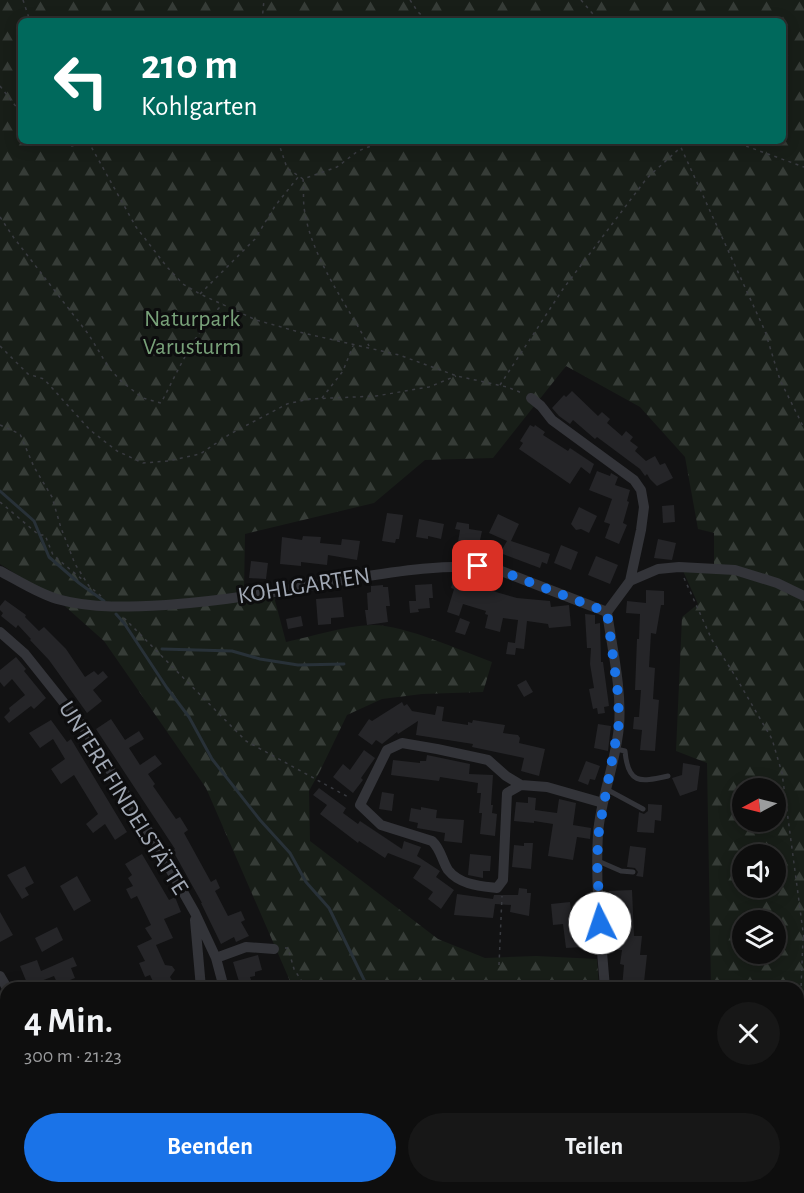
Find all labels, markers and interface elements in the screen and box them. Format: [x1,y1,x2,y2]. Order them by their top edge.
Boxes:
icon: left [42,42,120,120]
text: 210 m [141,44,238,86]
text: Kohlgarten [141,93,257,120]
park label: Naturpark Varusturm [143,307,241,359]
pin [452,540,503,591]
icon: arrive [461,549,494,582]
street label: KOHLGARTEN [236,564,372,608]
street label: UNTERE FINDELSTÄTTE [54,697,193,899]
north arrow [732,778,786,832]
map controls [732,778,786,964]
button: sound [732,844,786,898]
position arrow [568,891,632,955]
button: layers [732,910,786,964]
button: close [717,1002,780,1065]
text: 4 Min. [24,1003,113,1039]
text: 300 m · 21:23 [24,1046,122,1066]
button: Beenden [24,1113,396,1182]
button: Teilen [408,1113,780,1182]

